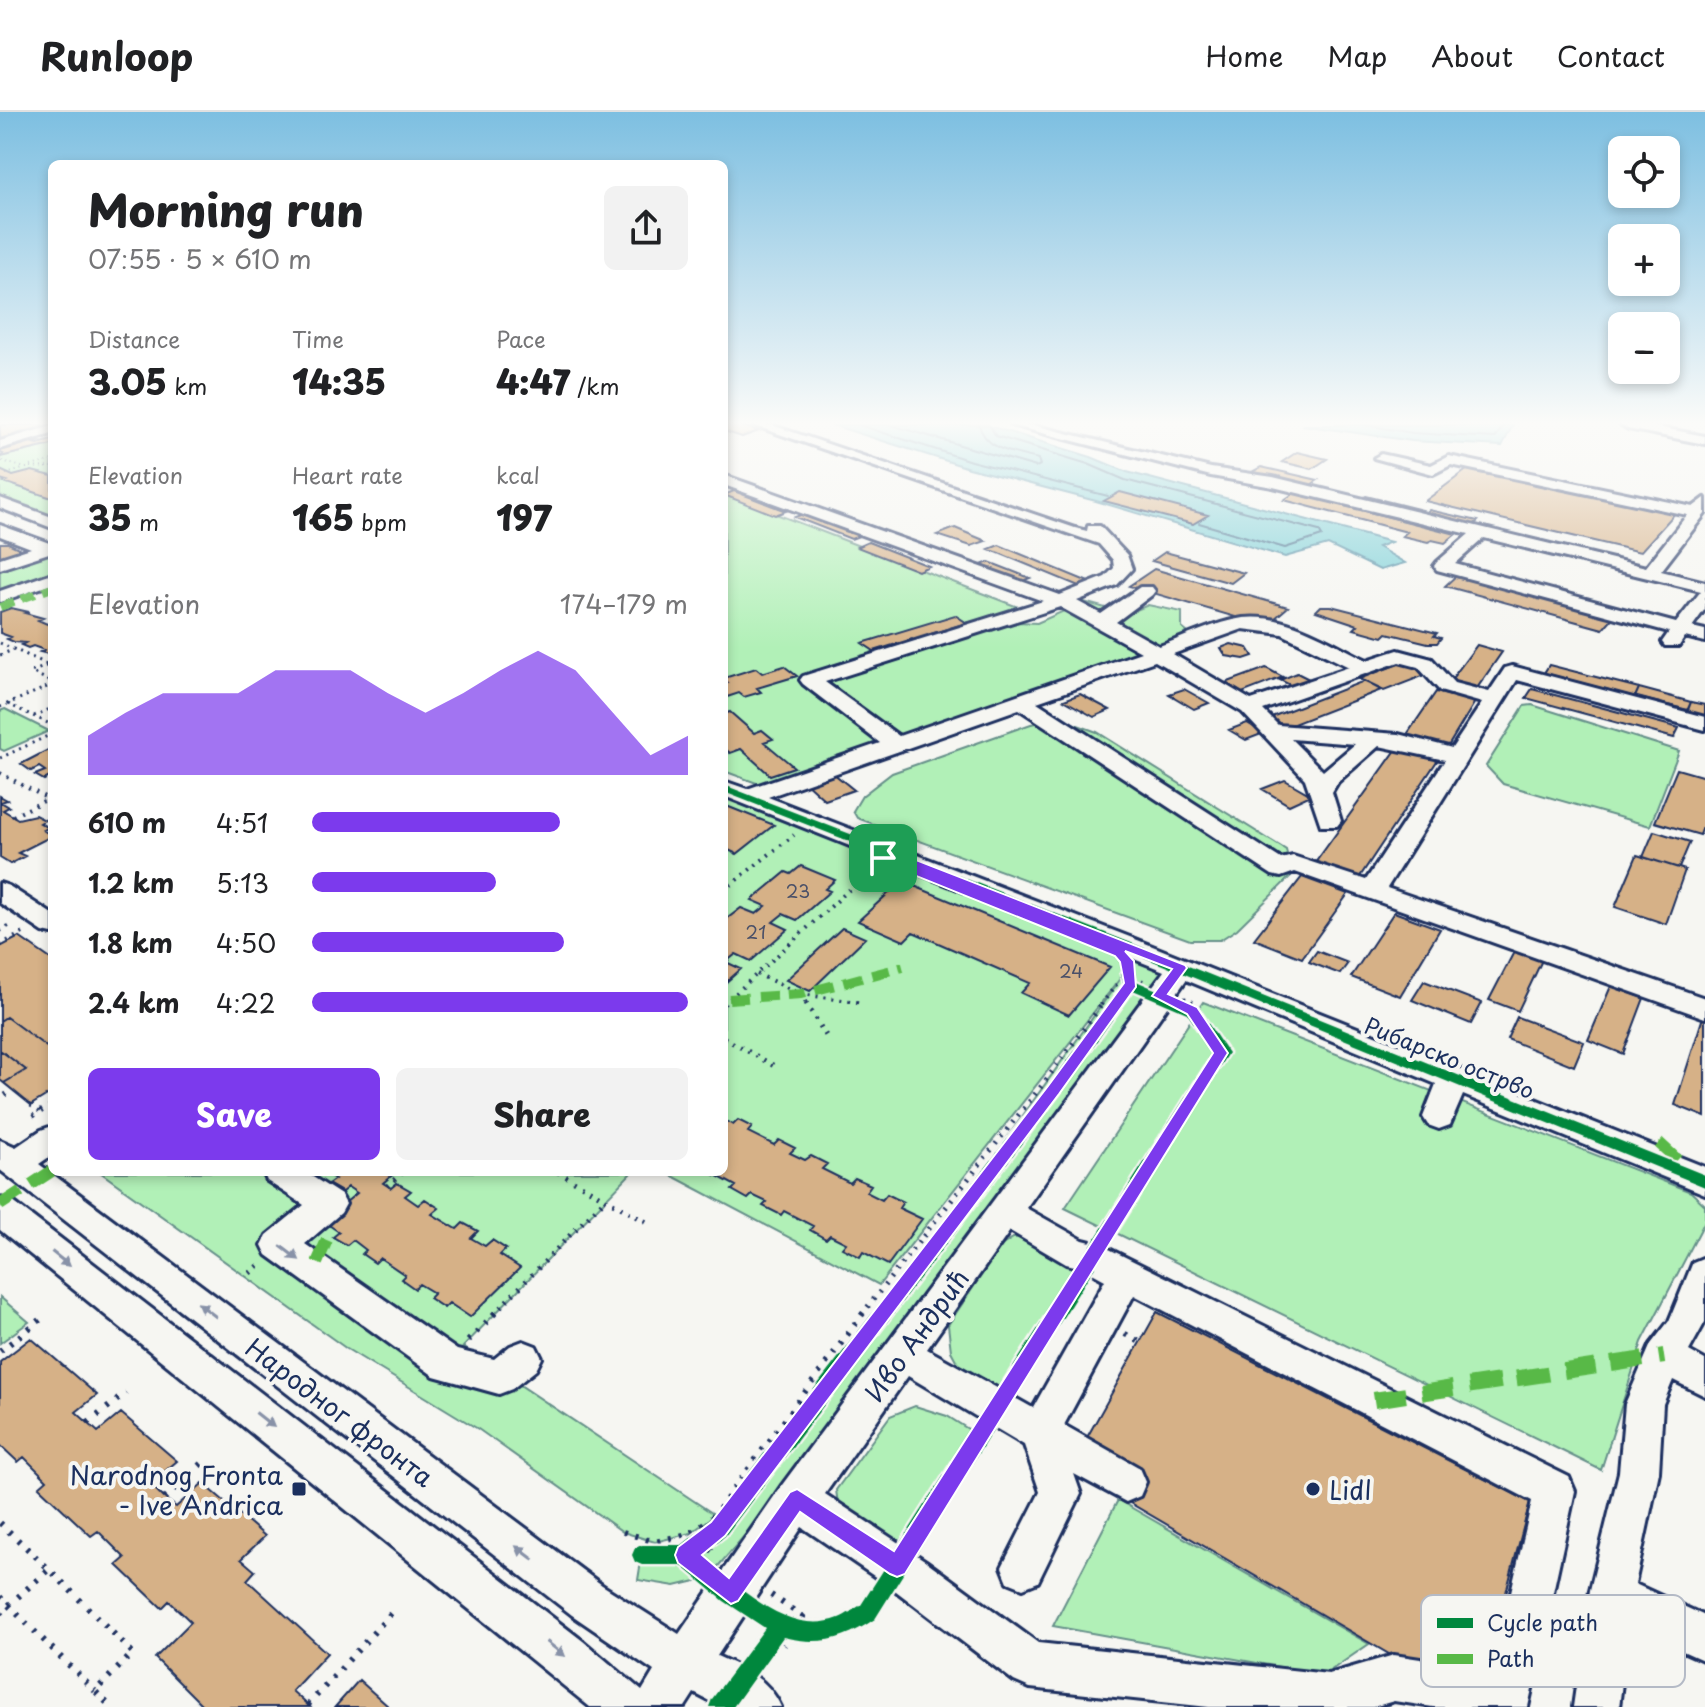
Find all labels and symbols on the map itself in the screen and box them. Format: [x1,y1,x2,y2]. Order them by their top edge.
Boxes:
pin [849,824,917,892]
house number: 23 [786,877,810,904]
house number: 21 [746,918,766,945]
house number: 24 [1059,957,1083,984]
street label: Рибарско острво [1360,1008,1540,1106]
one-way arrow [280,1244,301,1261]
one-way arrow [51,1250,71,1267]
street label: Иво Андрић [854,1261,978,1409]
one-way arrow [197,1303,217,1319]
street label: Народног фронта [238,1328,442,1496]
one-way arrow [255,1411,275,1428]
place label: Narodnog Fronta - Ive Andrica [70,1455,284,1524]
place label: Lidl [1329,1470,1372,1509]
marker: Narodnog Fronta - Ive Andrica [290,1480,308,1498]
marker: Lidl [1304,1480,1322,1498]
one-way arrow [515,1546,535,1562]
legend [1421,1595,1685,1687]
text: Cycle path [1487,1605,1598,1638]
one-way arrow [546,1640,566,1656]
text: Path [1487,1641,1535,1674]

